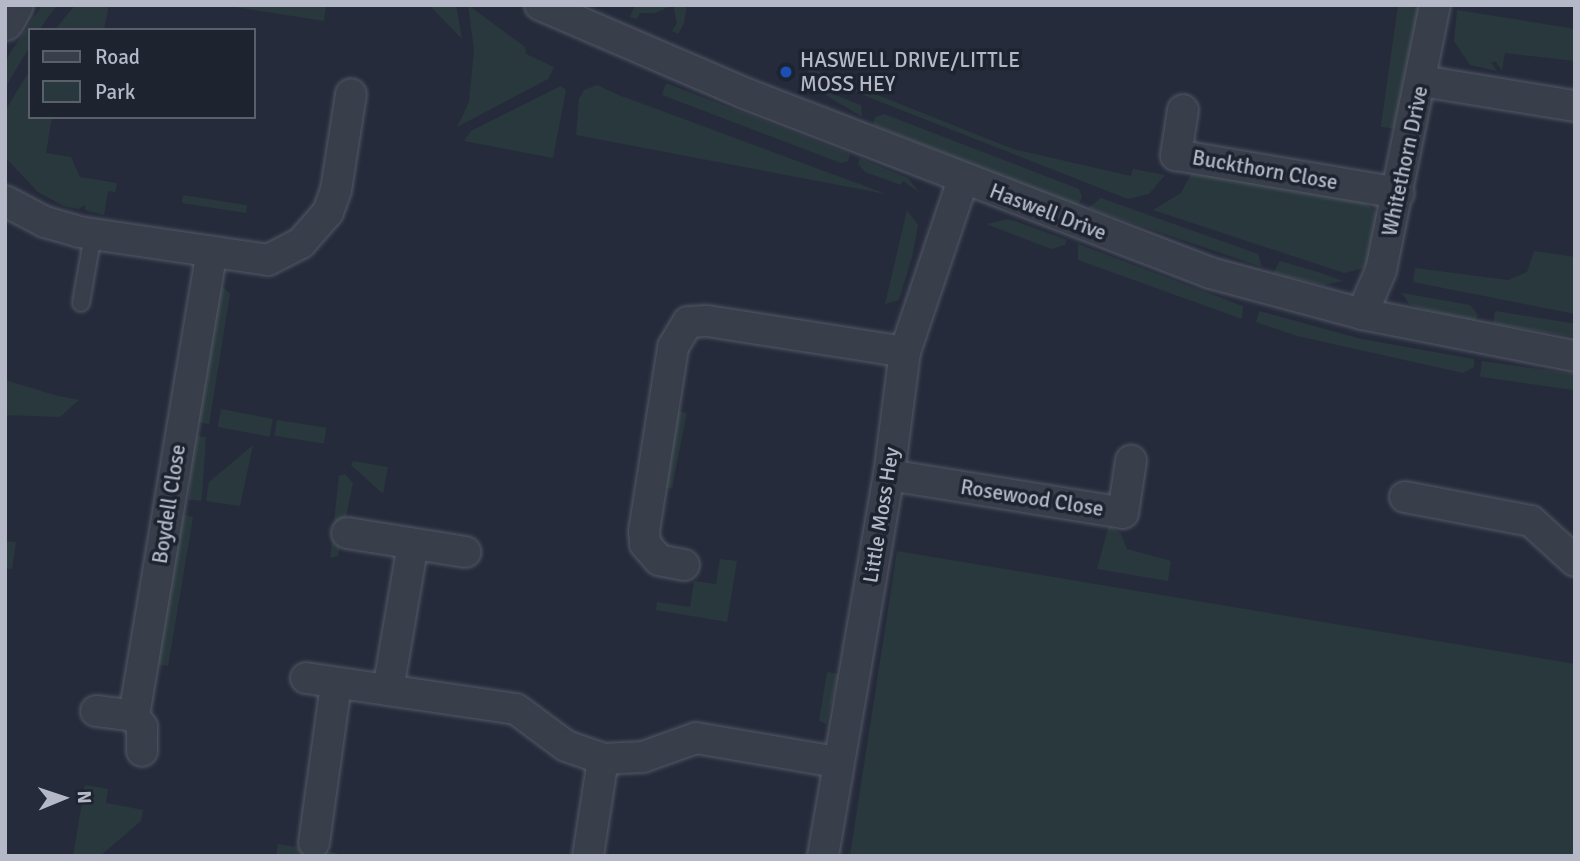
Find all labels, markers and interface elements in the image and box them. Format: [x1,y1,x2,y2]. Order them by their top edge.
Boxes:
legend [28,28,256,119]
text: Road [95,44,140,70]
place label: HASWELL DRIVE/LITTLE MOSS HEY [800,47,1020,97]
marker: HASWELL DRIVE/LITTLE MOSS HEY [778,64,794,80]
text: Park [95,79,135,105]
street label: Whitethorn Drive [1377,84,1433,238]
street label: Buckthorn Close [1190,145,1340,195]
street label: Haswell Drive [986,178,1110,246]
street label: Boydell Close [147,442,191,566]
street label: Little Moss Hey [858,445,904,585]
street label: Rosewood Close [959,474,1105,522]
north arrow [28,763,98,833]
text: N [72,790,96,804]

